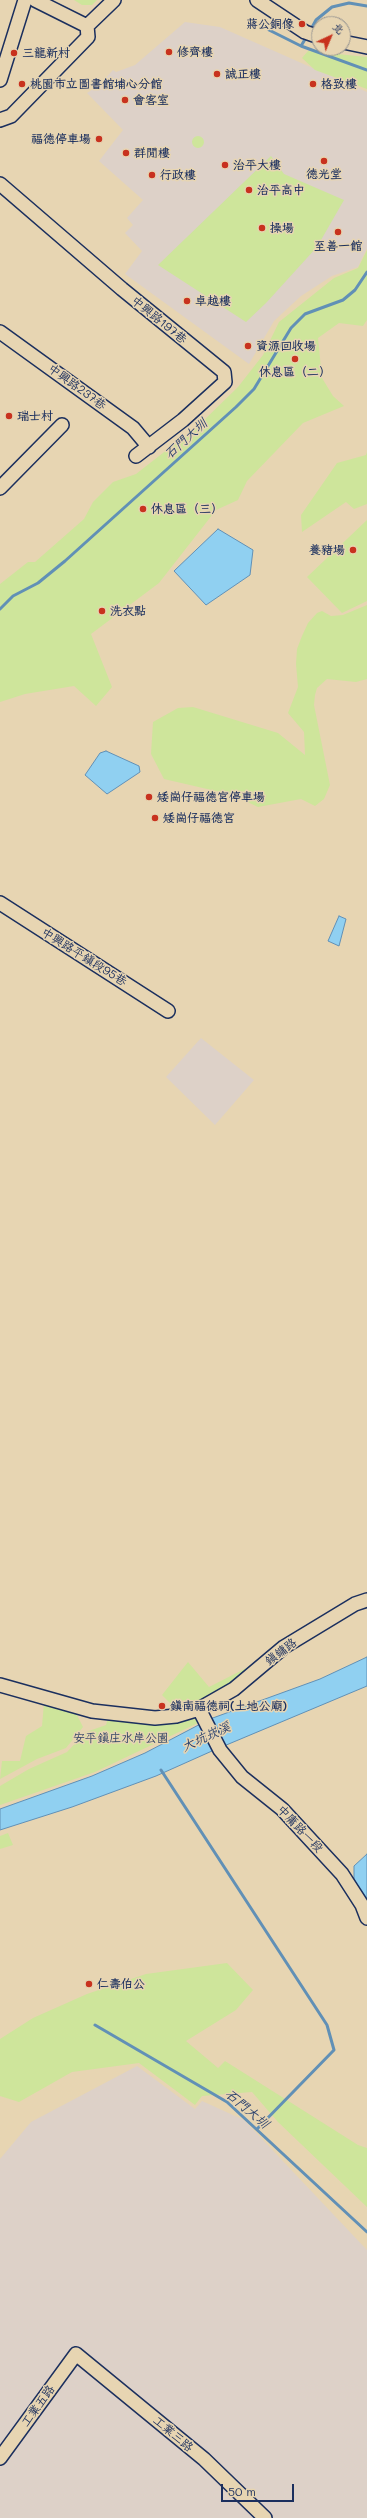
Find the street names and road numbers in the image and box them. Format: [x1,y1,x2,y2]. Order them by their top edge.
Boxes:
street label: 中興路197巷 [128,293,190,347]
street label: 中興路237巷 [45,361,109,413]
street label: 中興路平鎮段95巷 [39,925,129,989]
street label: 鎮鏞路 [262,1635,300,1669]
street label: 中庸路一段 [274,1802,326,1856]
street label: 工業五路 [18,2382,58,2430]
street label: 工業三路 [150,2413,196,2455]

